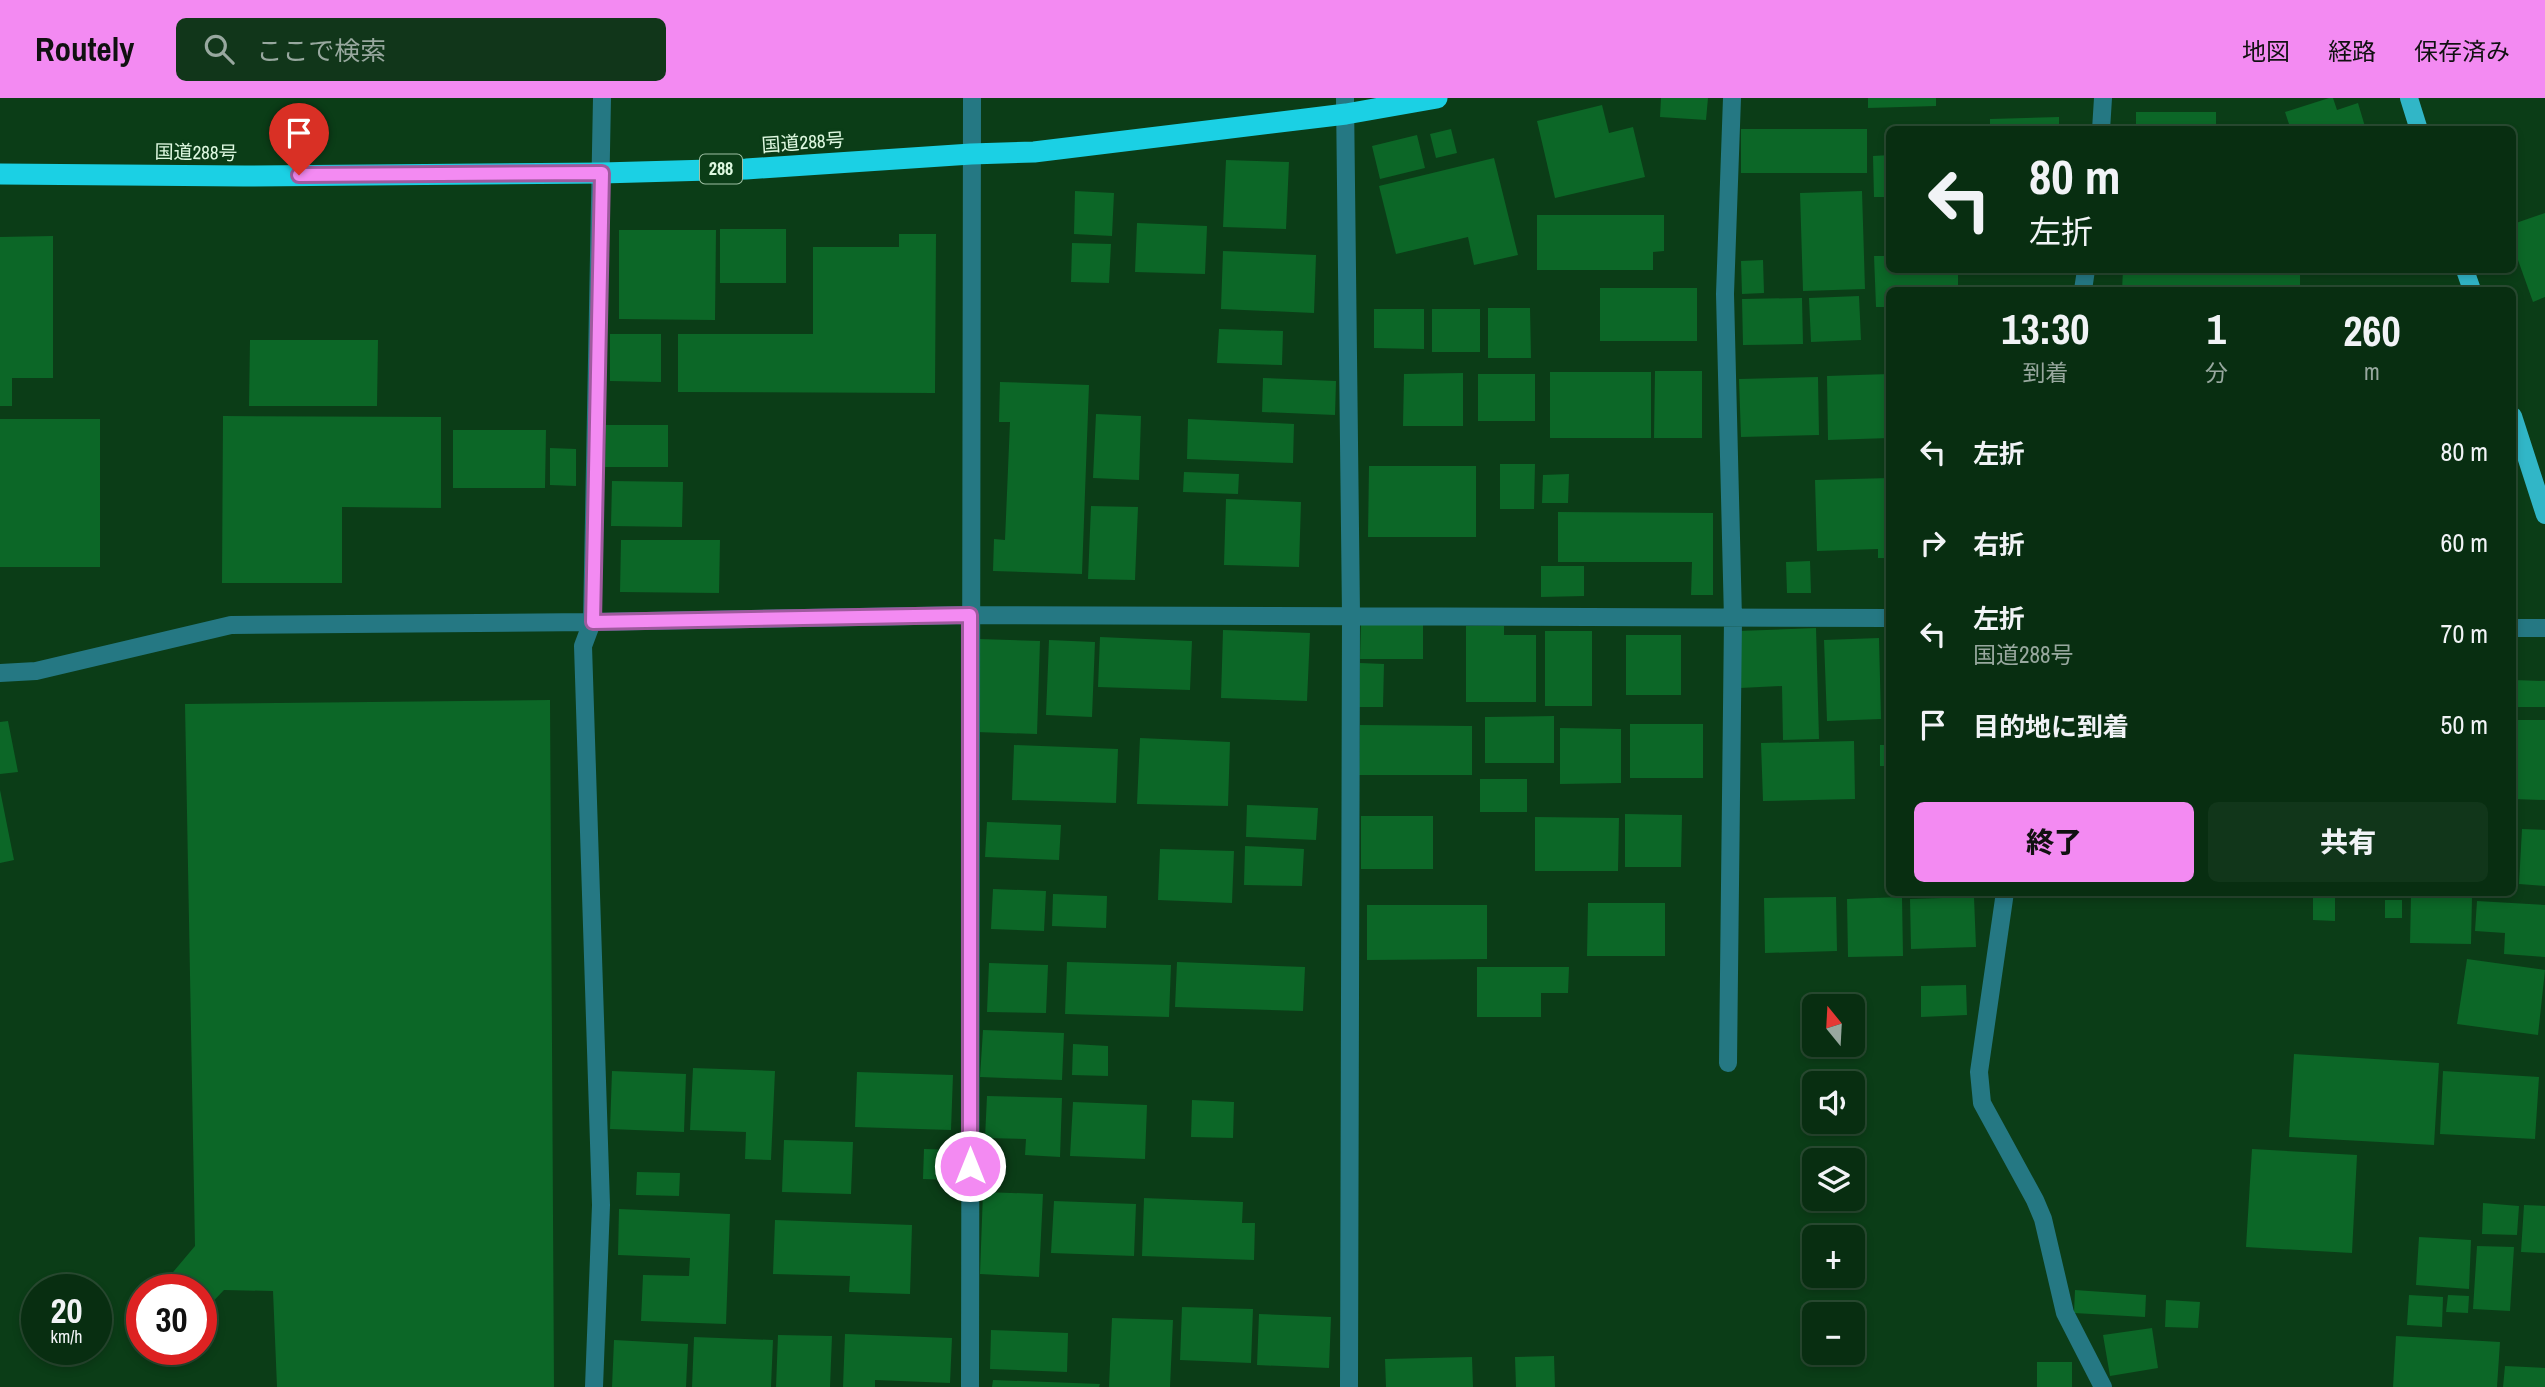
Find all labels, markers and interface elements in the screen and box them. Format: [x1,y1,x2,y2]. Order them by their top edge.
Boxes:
search box [176,18,666,81]
text: Routely [35,27,134,71]
icon: search [200,30,238,68]
text: ここで検索 [256,33,386,68]
text: 地図 [2242,35,2290,67]
text: 経路 [2328,35,2376,67]
text: 保存済み [2414,35,2510,67]
pin [269,103,329,175]
icon: arrive [280,114,318,152]
street label: 国道288号 [761,126,845,158]
street label: 国道288号 [154,138,238,166]
text: 80 m [2029,143,2121,209]
road number: 288 [700,154,742,184]
icon: left [1914,154,2005,245]
text: 左折 [2029,210,2093,253]
text: 13:30 [2001,301,2089,357]
text: 1 [2207,301,2226,357]
text: 260 [2343,303,2401,359]
text: m [2364,356,2380,387]
text: 到着 [2022,357,2068,388]
text: 分 [2205,357,2228,388]
icon: left [1914,433,1952,471]
text: 80 m [2441,434,2488,469]
text: 左折 [1973,436,2025,471]
icon: right [1914,524,1952,562]
text: 60 m [2441,525,2488,560]
text: 右折 [1973,527,2025,562]
text: 左折 [1973,601,2025,636]
icon: left [1914,615,1952,653]
text: 70 m [2441,616,2488,651]
text: 国道288号 [1973,639,2073,670]
icon: arrive [1914,706,1952,744]
text: 50 m [2441,707,2488,742]
text: 目的地に到着 [1973,709,2129,744]
button: 終了 [1914,802,2194,882]
button: 共有 [2208,802,2488,882]
north arrow [1802,994,1866,1057]
map controls [1802,994,1865,1365]
button: sound [1802,1071,1865,1134]
position arrow [933,1129,1007,1203]
button: layers [1802,1148,1865,1211]
button: + [1802,1225,1865,1288]
speed limit sign: 30 [126,1274,217,1365]
text: 20 [51,1287,82,1334]
button: − [1802,1302,1865,1365]
text: km/h [51,1324,83,1349]

